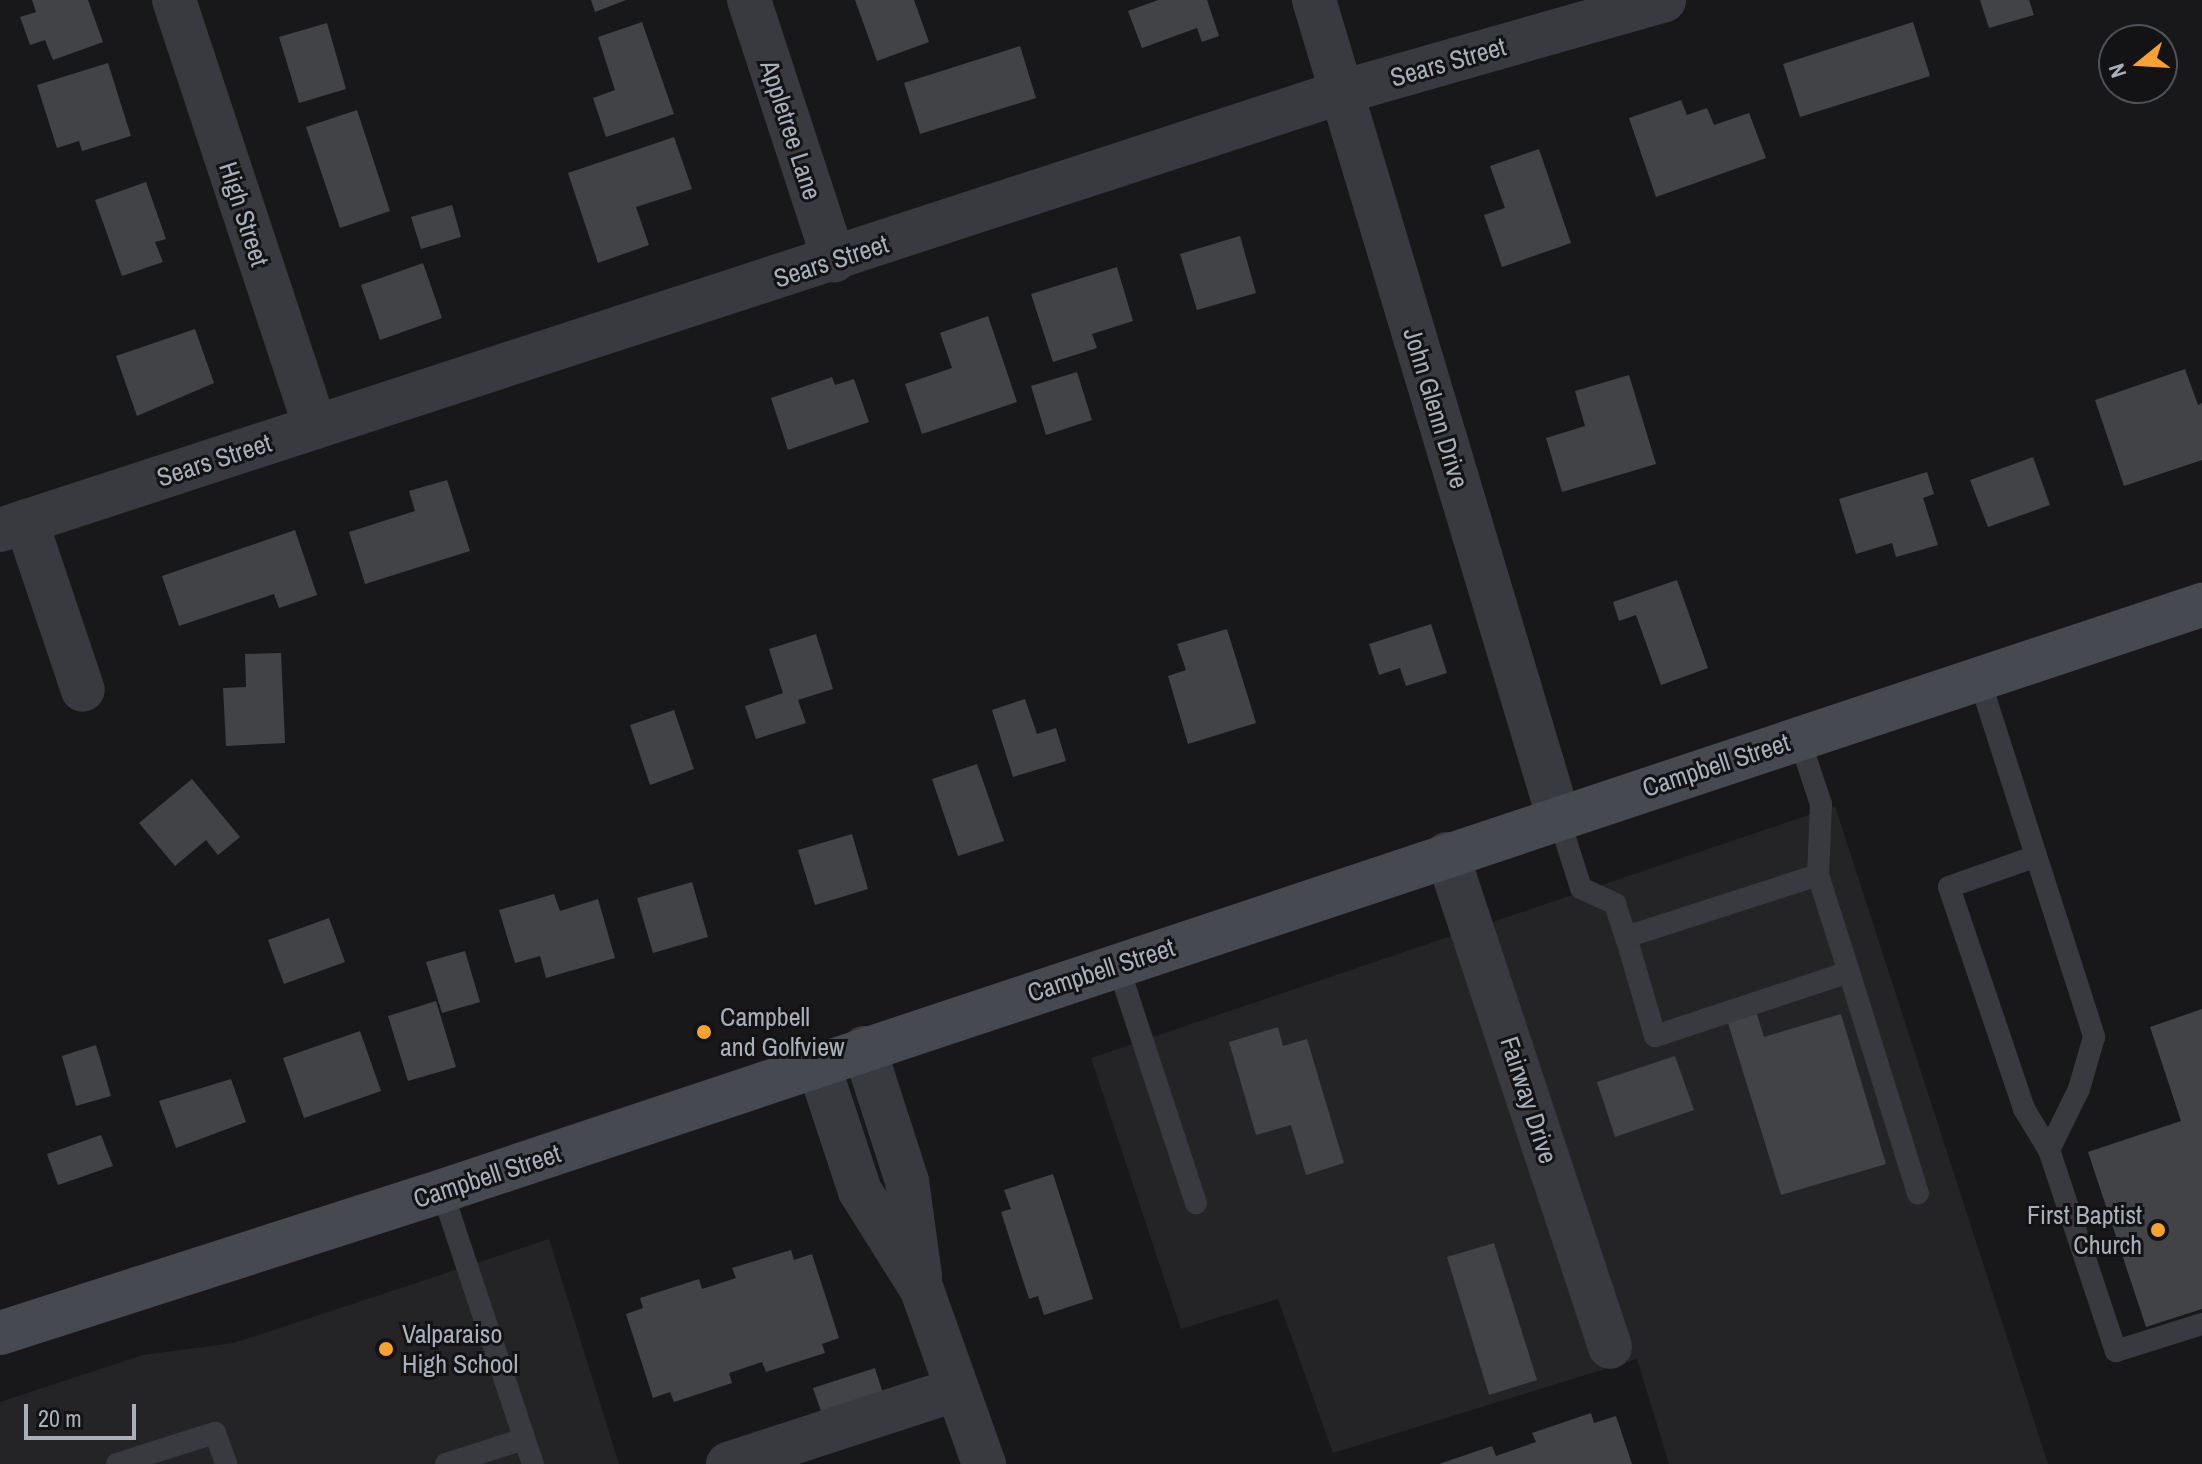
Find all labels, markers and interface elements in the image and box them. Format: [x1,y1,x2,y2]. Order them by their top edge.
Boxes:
north arrow [2098,24,2178,104]
street label: Sears Street [1387,31,1509,93]
street label: Appletree Lane [754,56,828,204]
text: N [2101,60,2133,82]
street label: High Street [213,158,275,270]
street label: Sears Street [770,228,892,294]
street label: John Glenn Drive [1397,324,1475,492]
street label: Sears Street [153,427,275,493]
street label: Campbell Street [1638,727,1794,803]
street label: Campbell Street [1023,932,1179,1008]
place label: Campbell and Golfview [720,1001,844,1062]
marker: Campbell and Golfview [695,1023,713,1041]
street label: Fairway Drive [1494,1033,1564,1167]
street label: Campbell Street [409,1138,565,1214]
place label: First Baptist Church [2027,1199,2142,1260]
marker: First Baptist Church [2149,1221,2167,1239]
place label: Valparaiso High School [402,1318,518,1380]
marker: Valparaiso High School [377,1340,395,1358]
scale bar [28,1388,140,1438]
text: 20 m [38,1402,82,1434]

